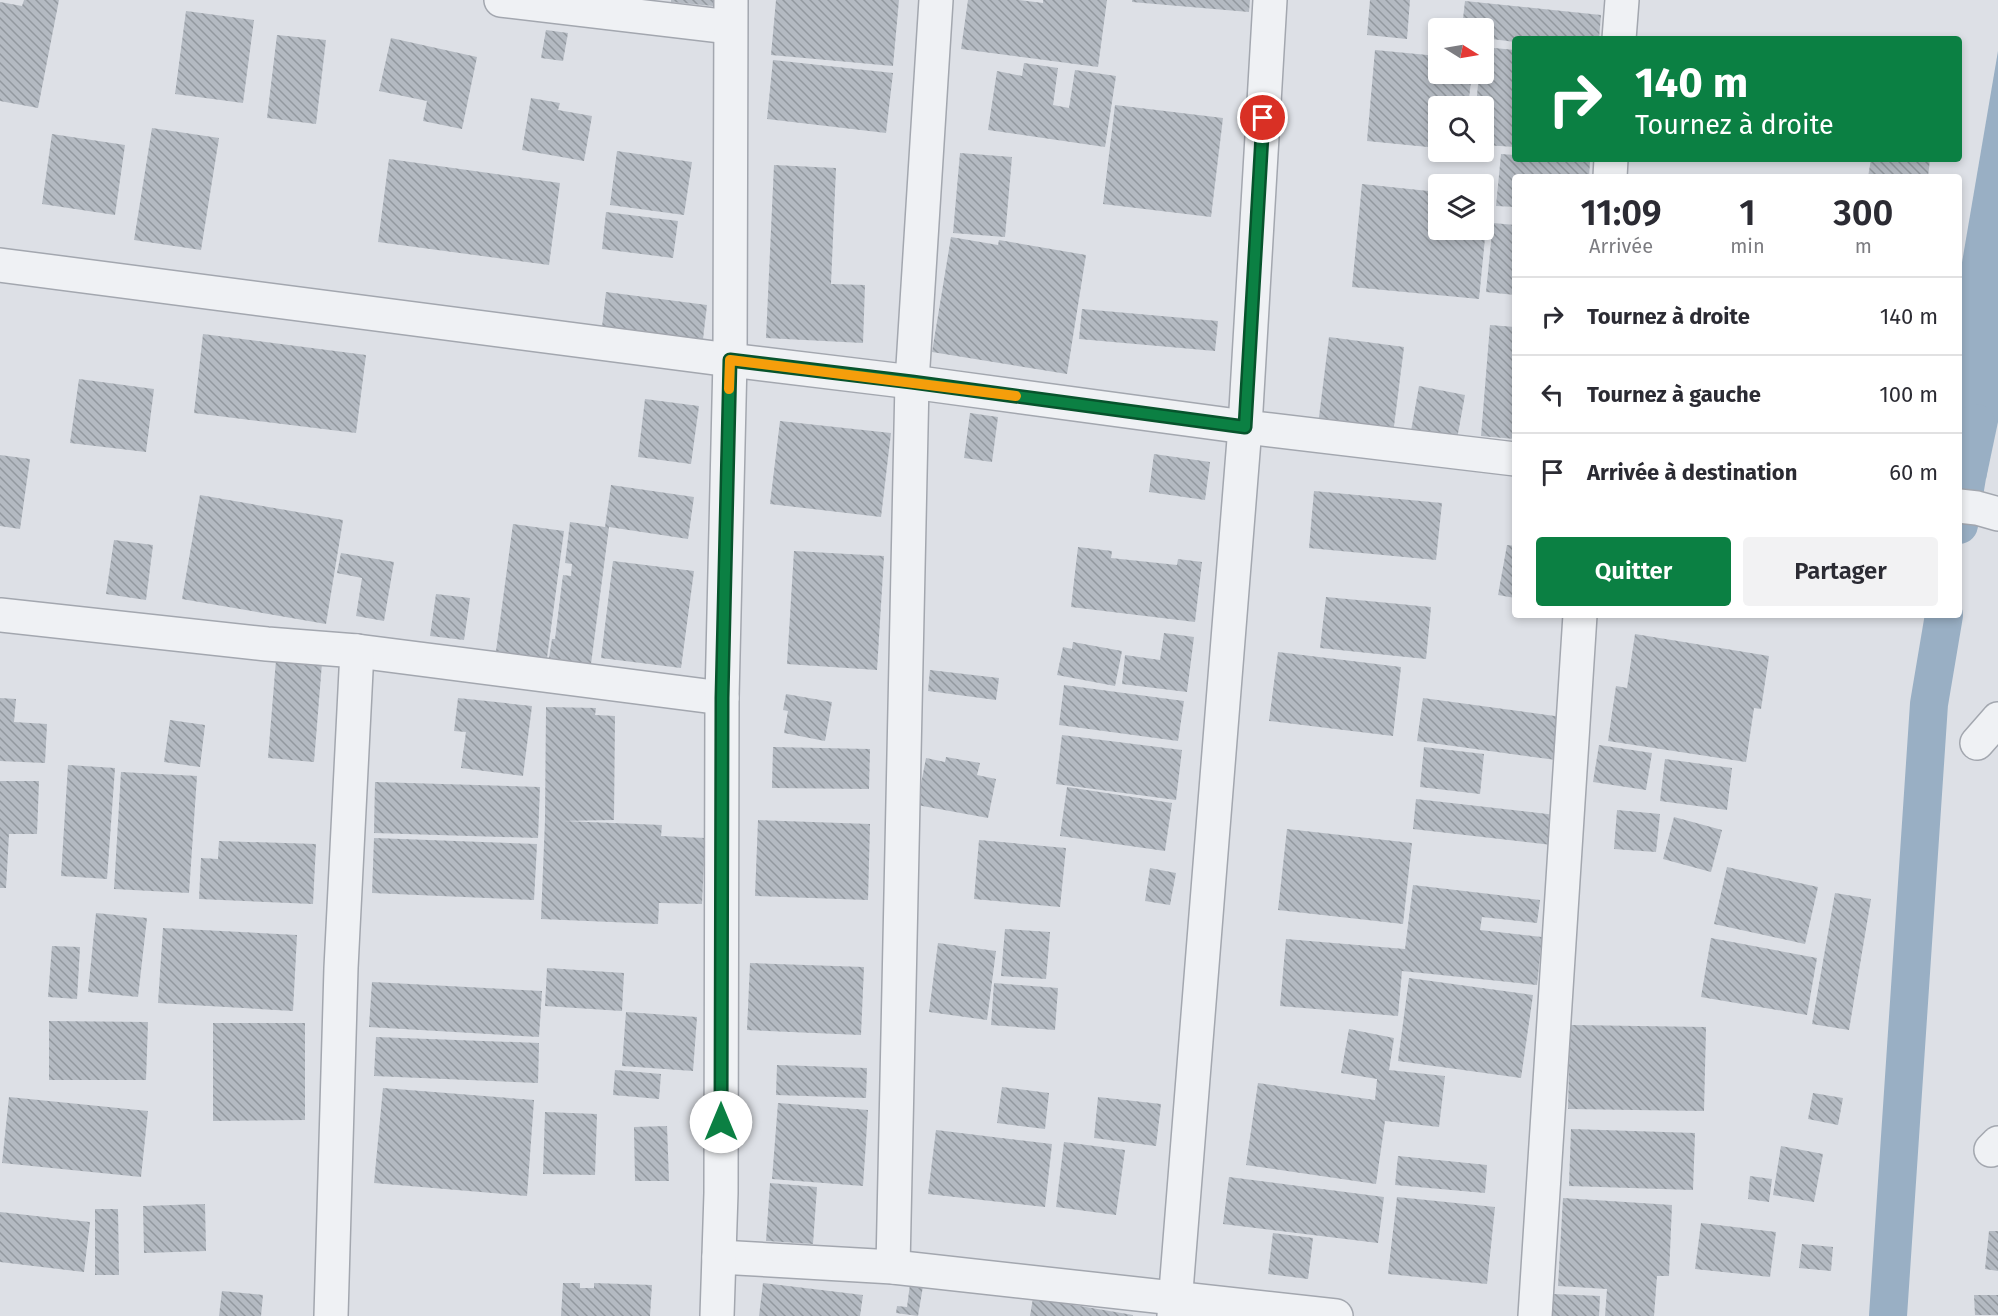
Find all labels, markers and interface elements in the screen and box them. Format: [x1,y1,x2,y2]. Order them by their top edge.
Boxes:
north arrow [1428,18,1494,84]
map controls [1428,18,1494,240]
text: 140 m [1635,58,1748,108]
icon: right [1536,60,1614,138]
pin [1237,92,1288,143]
button: search [1428,96,1494,162]
icon: arrive [1246,101,1279,134]
text: Tournez à droite [1635,109,1834,141]
button: layers [1428,174,1494,240]
text: 11:09 [1581,191,1662,235]
text: 1 [1739,191,1756,235]
text: 300 [1833,191,1893,235]
text: Arrivée [1589,234,1653,258]
text: min [1730,234,1765,258]
text: m [1855,234,1872,258]
icon: right [1536,300,1569,333]
text: Tournez à droite [1587,303,1750,330]
text: 140 m [1880,303,1938,330]
icon: left [1536,378,1569,411]
text: Tournez à gauche [1587,381,1761,408]
text: 100 m [1879,381,1938,408]
icon: arrive [1536,456,1569,489]
text: Arrivée à destination [1587,459,1797,486]
text: 60 m [1889,459,1938,486]
button: Quitter [1536,537,1731,606]
button: Partager [1743,537,1938,606]
position arrow [689,1090,753,1154]

